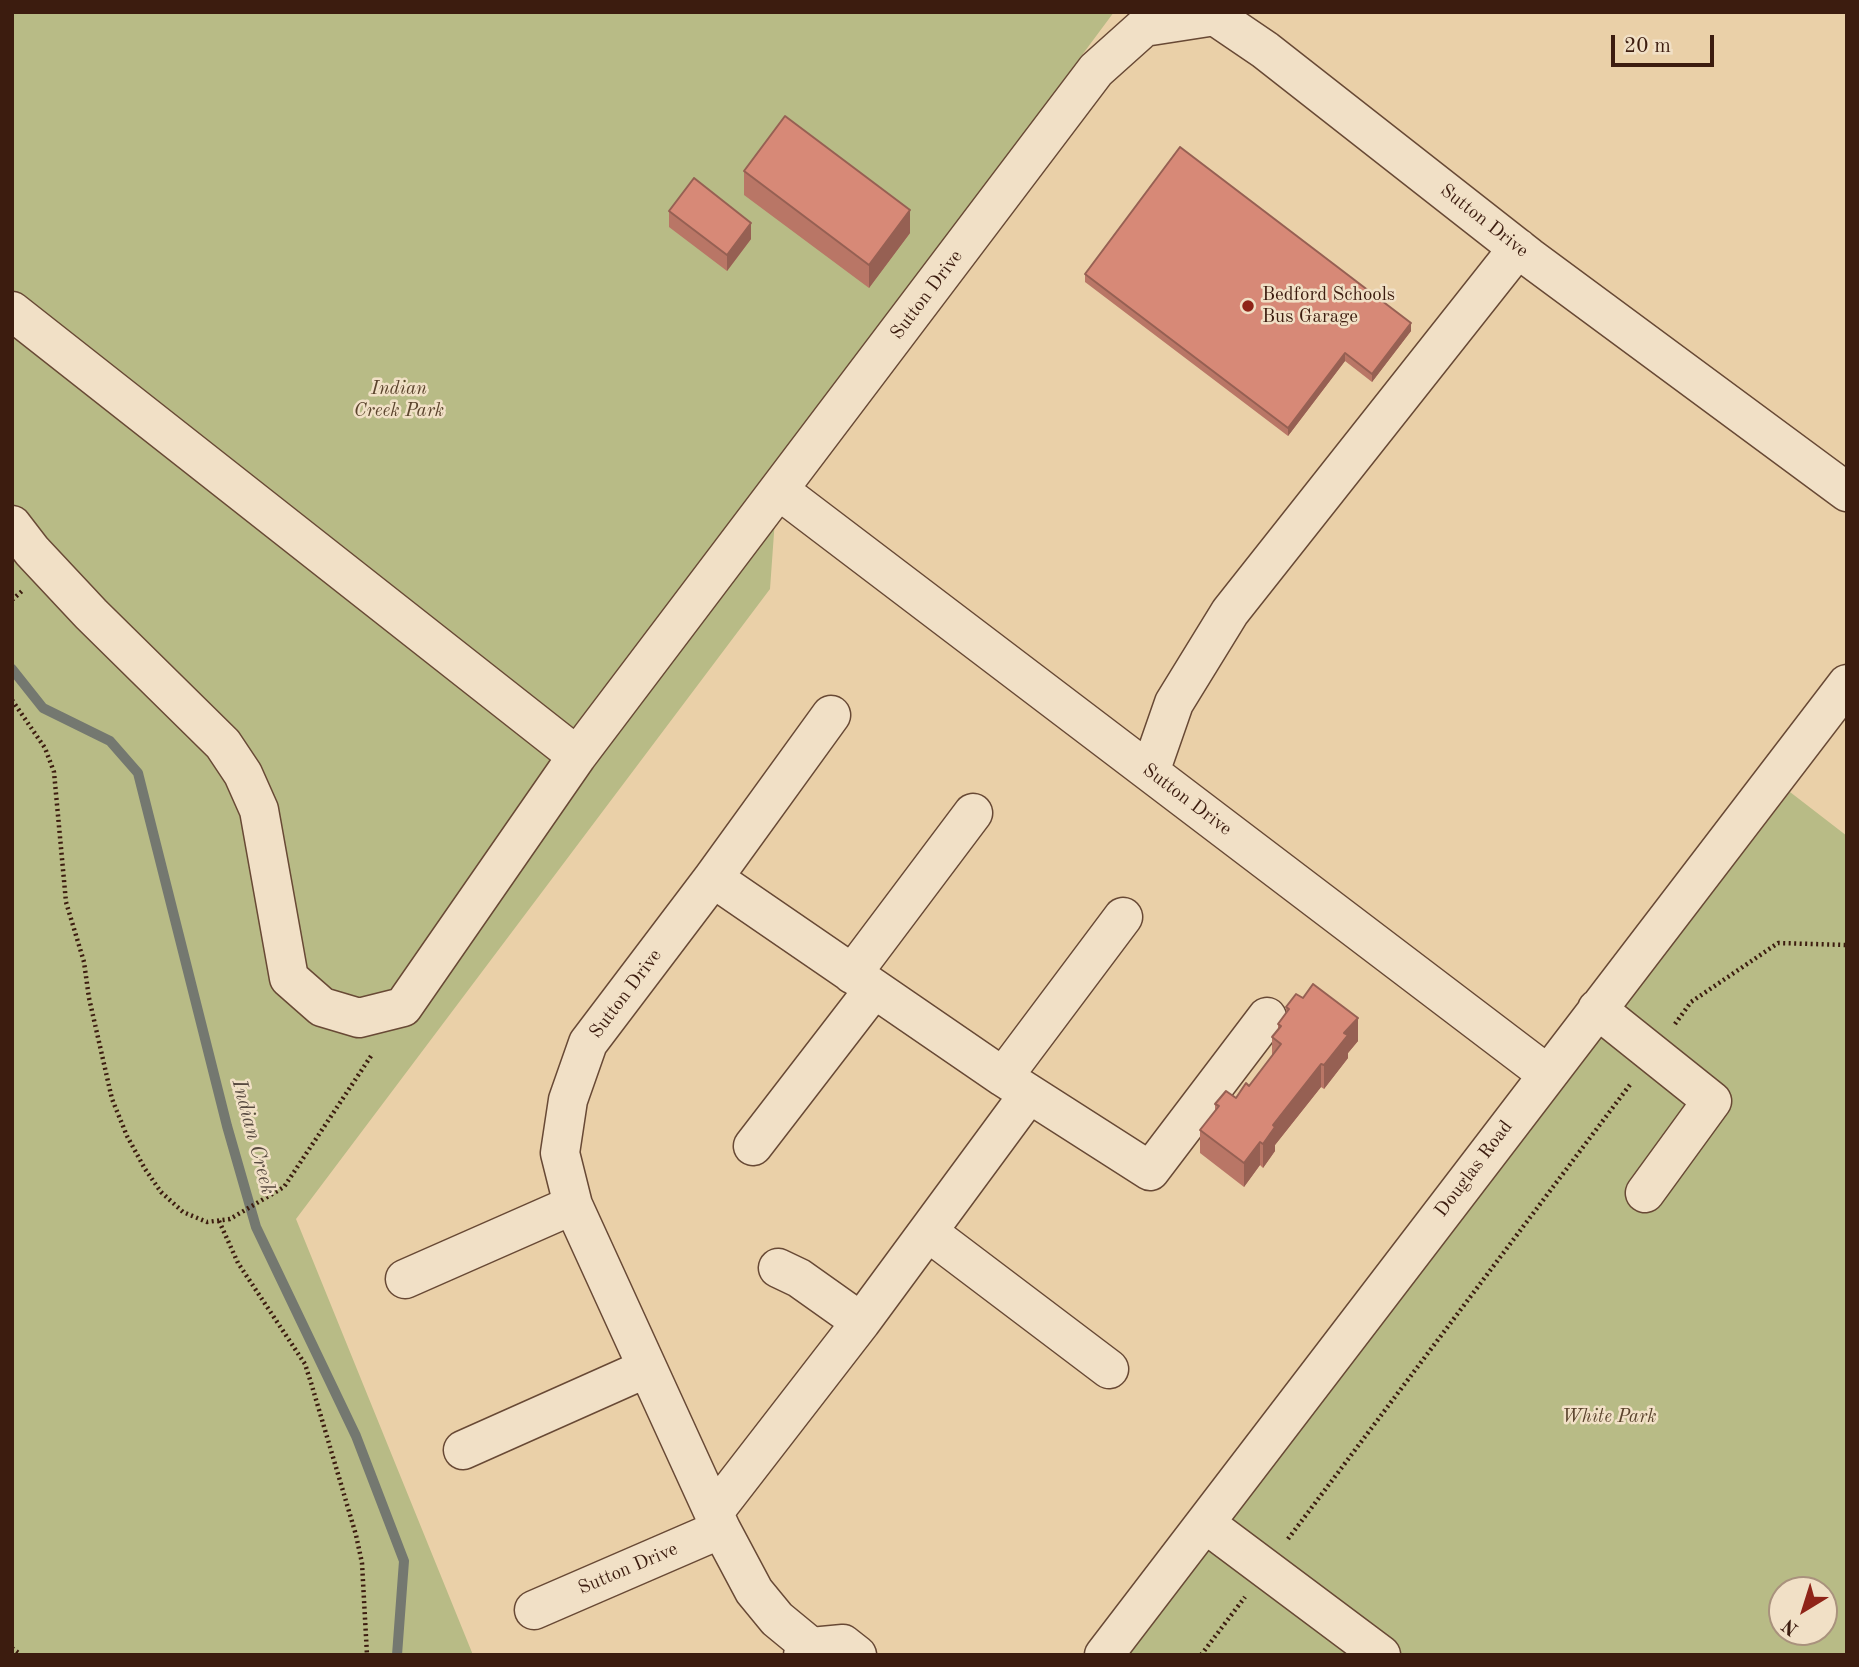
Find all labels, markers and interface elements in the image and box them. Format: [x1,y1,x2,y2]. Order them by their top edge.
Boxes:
scale bar [1614,21,1717,65]
text: 20 m [1624,36,1671,57]
street label: Sutton Drive [1435,179,1533,263]
street label: Sutton Drive [886,246,968,344]
place label: Bedford Schools Bus Garage [1262,284,1395,328]
marker: Bedford Schools Bus Garage [1240,298,1256,314]
park label: Indian Creek Park [354,378,444,422]
street label: Sutton Drive [1138,759,1236,841]
street label: Sutton Drive [585,945,667,1043]
water label: Indian Creek [226,1077,280,1197]
street label: Douglas Road [1430,1116,1518,1222]
park label: White Park [1562,1406,1656,1428]
street label: Sutton Drive [575,1538,681,1600]
north arrow [1768,1576,1838,1646]
text: N [1779,1614,1803,1638]

